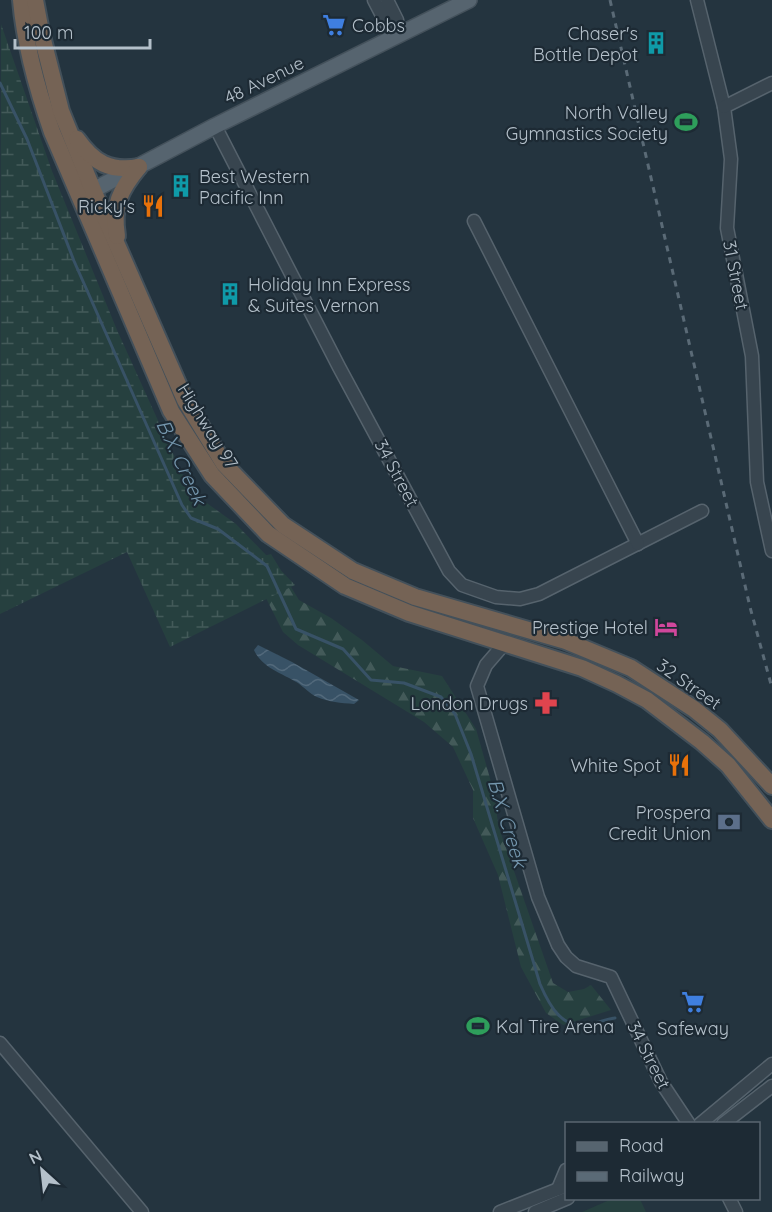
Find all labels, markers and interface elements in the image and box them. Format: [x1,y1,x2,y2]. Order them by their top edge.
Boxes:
scale bar [15,12,150,50]
supermarket icon: Cobbs [321,12,347,38]
place label: Cobbs [352,14,405,37]
text: 100 m [24,21,73,44]
place label: Chaser's Bottle Depot [533,22,638,66]
building icon: Chaser's Bottle Depot [643,30,669,56]
street label: 48 Avenue [220,51,308,109]
place label: North Valley Gymnastics Society [506,101,668,145]
sports icon: North Valley Gymnastics Society [673,109,699,135]
place label: Best Western Pacific Inn [199,165,310,209]
building icon: Best Western Pacific Inn [168,173,194,199]
restaurant icon: Ricky's [140,193,166,219]
place label: Ricky's [78,195,135,218]
street label: 31 Street [718,238,754,312]
place label: Holiday Inn Express & Suites Vernon [248,273,410,317]
building icon: Holiday Inn Express & Suites Vernon [217,281,243,307]
street label: Highway 97 [173,379,243,473]
water label: B.X. Creek [151,415,214,511]
street label: 34 Street [370,435,424,511]
hotel icon: Prestige Hotel [653,614,679,640]
place label: Prestige Hotel [532,616,648,639]
street label: 32 Street [652,653,726,715]
pharmacy icon: London Drugs [533,690,559,716]
place label: London Drugs [411,692,528,715]
restaurant icon: White Spot [666,752,692,778]
place label: White Spot [570,754,661,777]
water label: B.X. Creek [483,776,534,873]
place label: Prospera Credit Union [608,801,711,845]
bank icon: Prospera Credit Union [716,809,742,835]
supermarket icon: Safeway [680,989,706,1015]
sports icon: Kal Tire Arena [465,1013,491,1039]
place label: Kal Tire Arena [496,1015,614,1038]
street label: 34 Street [622,1017,676,1093]
place label: Safeway [657,1017,729,1040]
legend [565,1122,760,1200]
text: Road [619,1134,664,1157]
north arrow [12,1140,72,1200]
text: N [25,1145,45,1168]
text: Railway [619,1164,685,1187]

